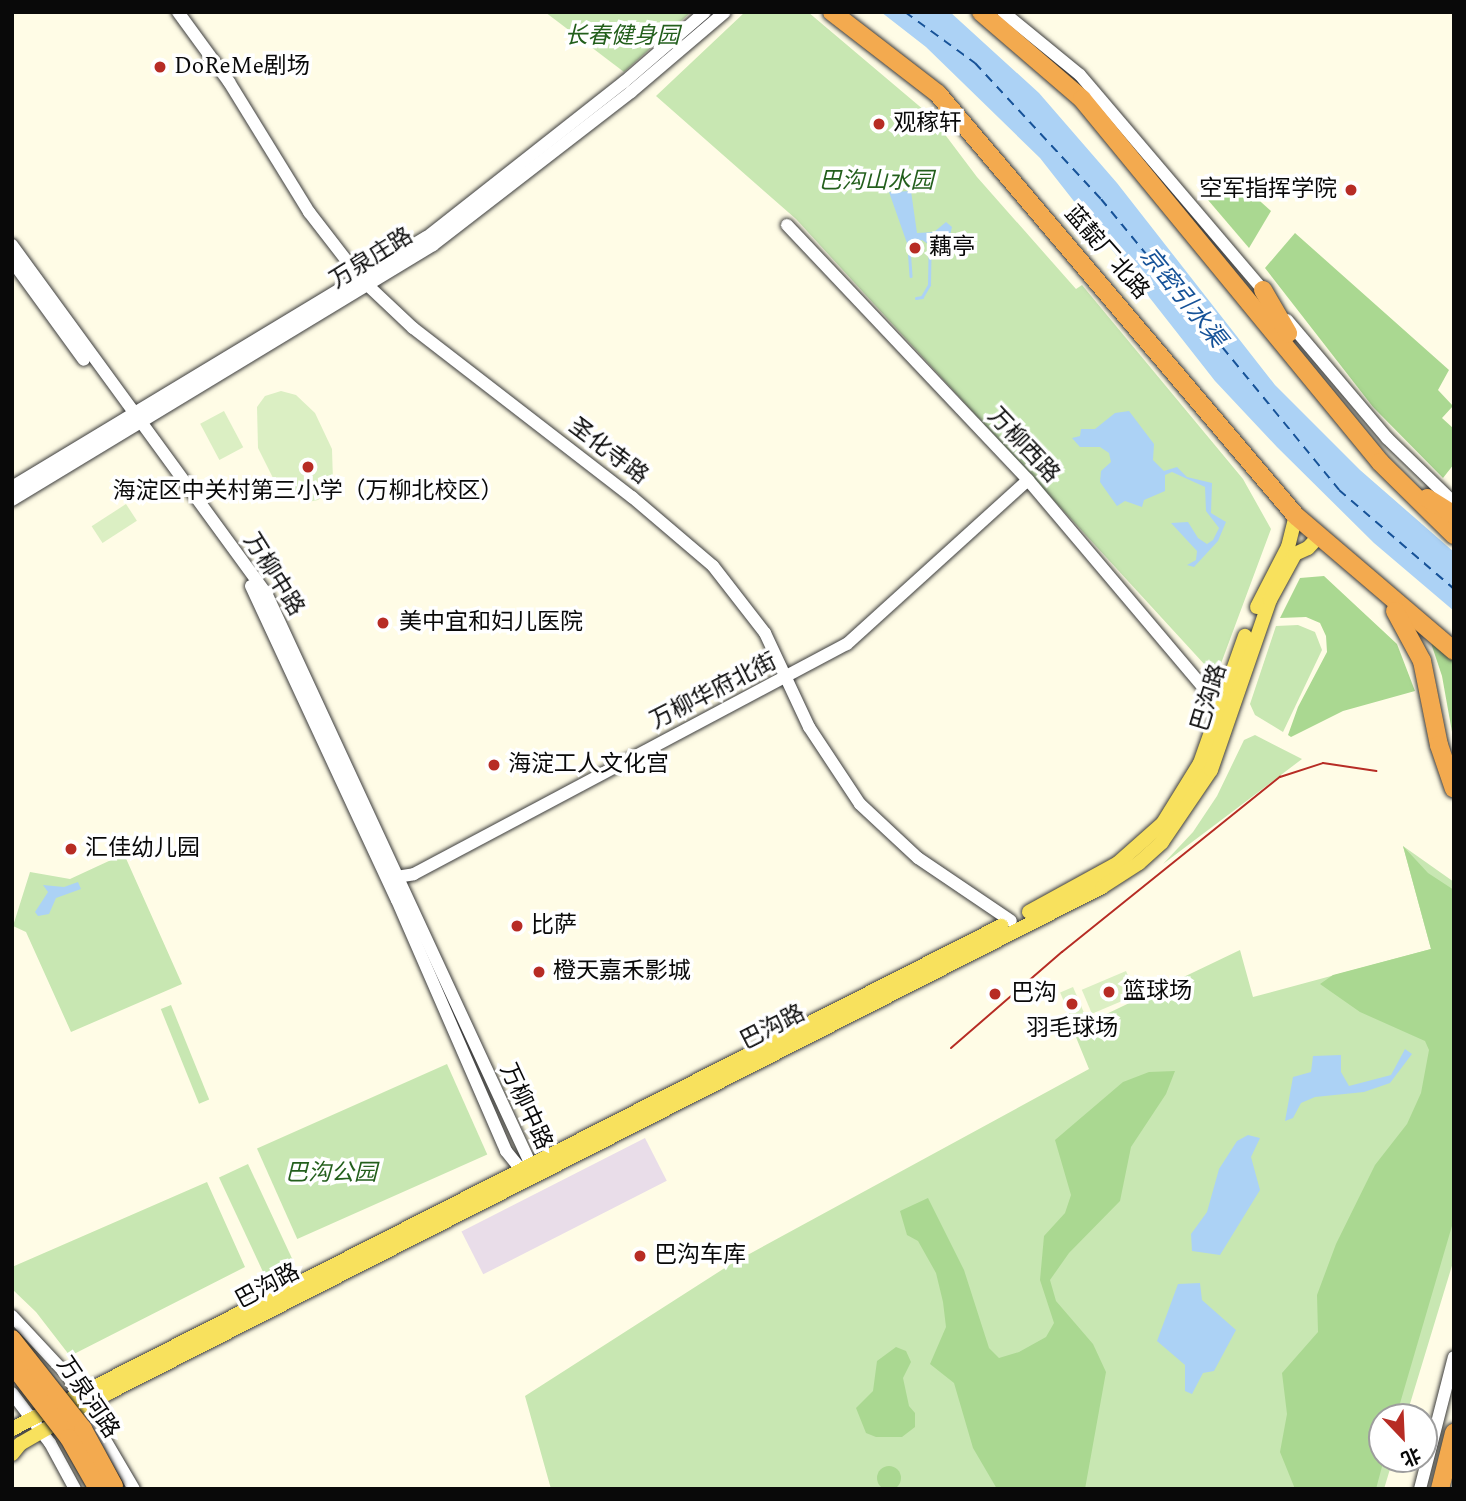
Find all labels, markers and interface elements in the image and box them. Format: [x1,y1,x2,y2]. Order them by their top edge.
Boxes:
park label: 长春健身园 [565,23,679,51]
place label: DoReMe剧场 [174,53,310,81]
marker: DoReMe剧场 [152,59,168,75]
place label: 观稼轩 [893,110,962,138]
marker: 观稼轩 [871,116,887,132]
park label: 巴沟山水园 [819,168,933,196]
place label: 空军指挥学院 [1199,176,1337,204]
marker: 空军指挥学院 [1343,182,1359,198]
street label: 蓝靛厂北路 [1058,201,1154,305]
street label: 万泉庄路 [326,223,418,295]
place label: 藕亭 [929,234,975,262]
marker: 藕亭 [907,240,923,256]
water label: 京密引水渠 [1133,242,1231,354]
street label: 万柳西路 [982,403,1064,489]
street label: 圣化寺路 [563,413,653,491]
marker: 海淀区中关村第三小学（万柳北校区） [300,459,316,475]
place label: 海淀区中关村第三小学（万柳北校区） [113,478,503,506]
street label: 万柳中路 [237,529,309,621]
place label: 美中宜和妇儿医院 [399,609,583,637]
marker: 美中宜和妇儿医院 [373,613,393,633]
street label: 万柳华府北街 [646,648,782,736]
street label: 巴沟路 [1187,661,1233,735]
place label: 海淀工人文化宫 [508,751,669,779]
marker: 海淀工人文化宫 [486,757,502,773]
place label: 汇佳幼儿园 [85,835,200,863]
marker: 汇佳幼儿园 [63,841,79,857]
place label: 比萨 [531,912,577,940]
marker: 比萨 [509,918,525,934]
place label: 橙天嘉禾影城 [553,958,691,986]
marker: 橙天嘉禾影城 [531,964,547,980]
place label: 篮球场 [1123,978,1192,1006]
place label: 巴沟 [1011,980,1057,1008]
marker: 巴沟 [985,984,1005,1004]
marker: 篮球场 [1101,984,1117,1000]
marker: 羽毛球场 [1064,996,1080,1012]
street label: 巴沟路 [736,1000,810,1056]
place label: 羽毛球场 [1026,1015,1118,1043]
street label: 万柳中路 [493,1059,557,1155]
park label: 巴沟公园 [285,1160,377,1188]
place label: 巴沟车库 [654,1242,746,1270]
marker: 巴沟车库 [632,1248,648,1264]
street label: 巴沟路 [231,1259,305,1315]
street label: 万泉河路 [50,1352,124,1444]
north arrow [1368,1403,1438,1473]
text: 北 [1396,1439,1425,1473]

